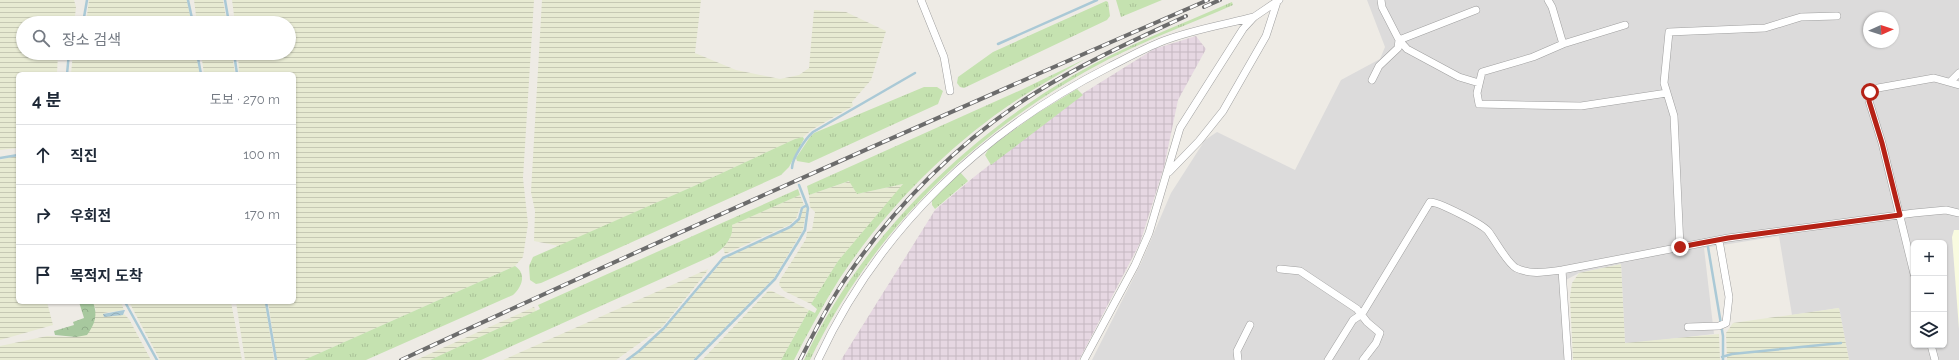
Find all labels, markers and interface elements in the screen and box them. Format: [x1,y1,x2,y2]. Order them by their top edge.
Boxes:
north arrow [1863,12,1899,48]
search box [16,16,296,60]
icon: search [30,27,52,49]
text: 장소 검색 [62,31,121,49]
route start [1861,83,1879,101]
text: 4 분 [32,90,61,110]
text: 도보 · 270 m [210,92,280,107]
icon: ahead [32,144,54,166]
text: 직진 [70,147,98,165]
text: 100 m [243,147,280,162]
icon: right [32,204,54,226]
text: 우회전 [70,207,111,225]
text: 170 m [244,207,280,222]
route end [1671,238,1689,256]
map controls [1911,240,1947,348]
button: + [1911,240,1947,276]
icon: arrive [32,264,54,286]
text: 목적지 도착 [70,267,143,285]
button: − [1911,276,1947,312]
button: layers [1911,312,1947,348]

